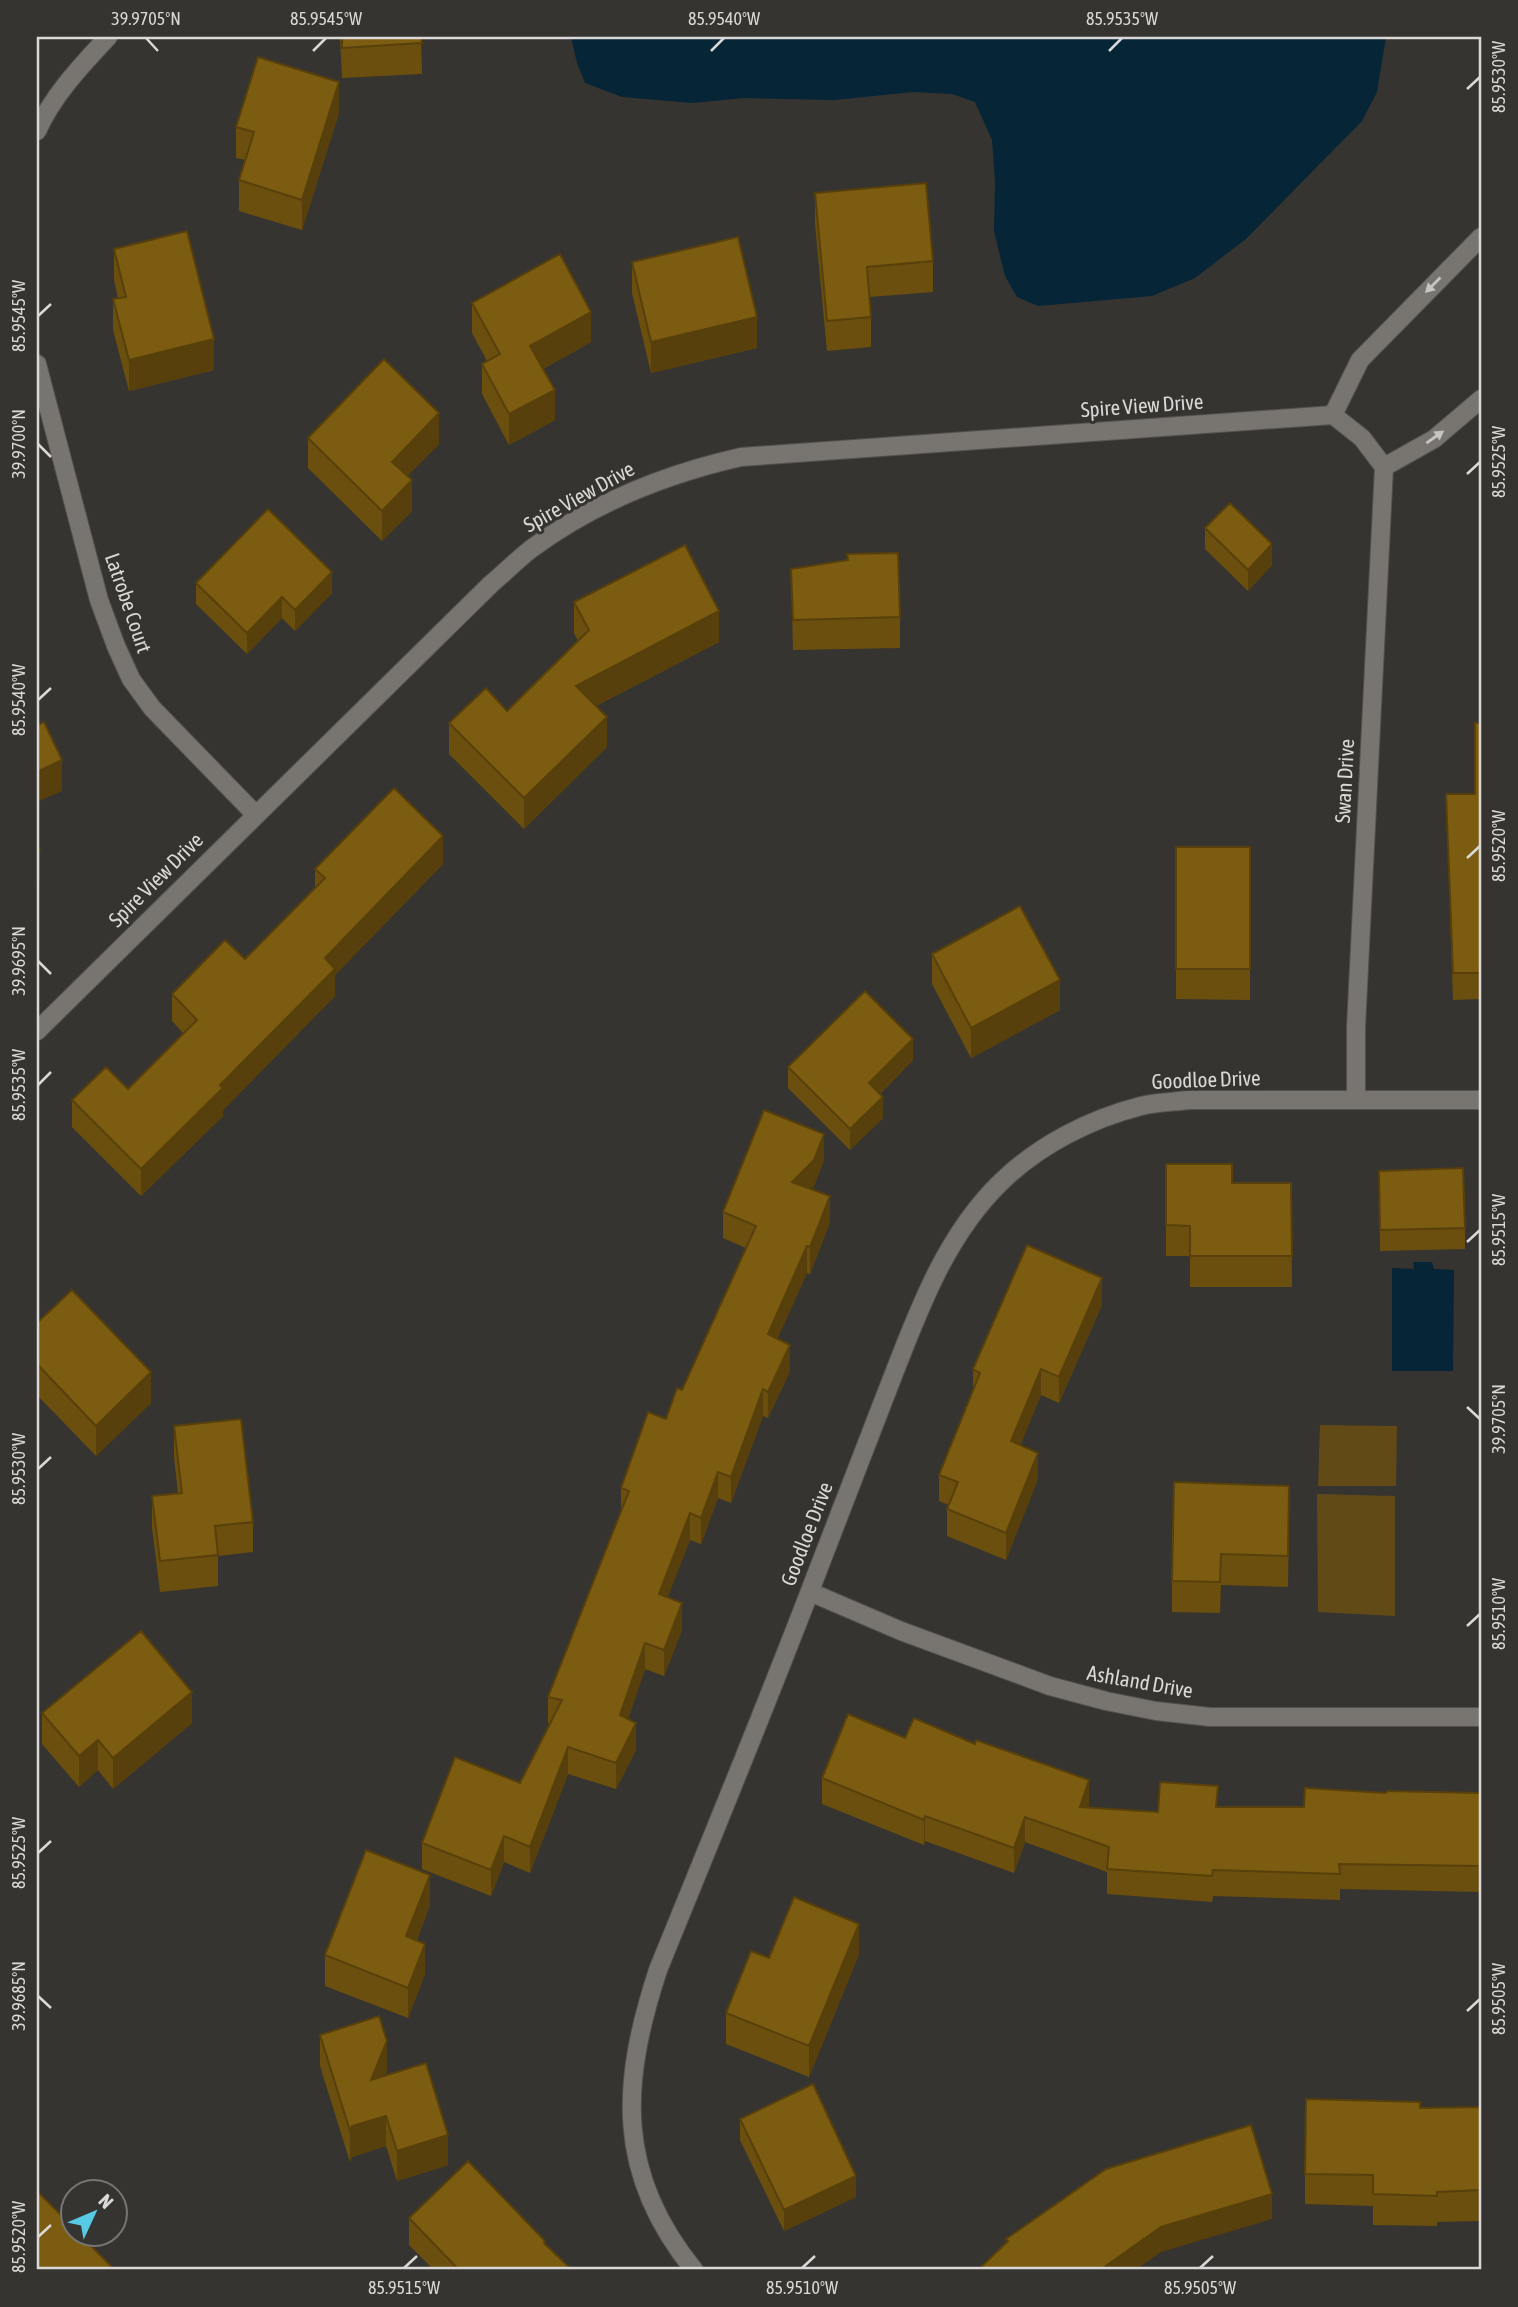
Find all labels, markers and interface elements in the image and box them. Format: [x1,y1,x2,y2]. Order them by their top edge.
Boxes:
text: 39.9705°N [111,8,181,29]
text: 85.9545°W [290,8,362,29]
text: 85.9540°W [688,8,760,29]
text: 85.9535°W [1086,8,1158,29]
text: 85.9530°W [1488,41,1509,113]
one-way arrow [1425,276,1442,292]
text: 85.9545°W [8,280,29,352]
street label: Spire View Drive [1080,389,1204,421]
text: 39.9700°N [8,409,29,479]
text: 85.9525°W [1488,426,1509,498]
one-way arrow [1426,430,1444,444]
street label: Spire View Drive [519,456,638,536]
street label: Latrobe Court [101,550,157,656]
text: 85.9540°W [8,664,29,736]
street label: Swan Drive [1330,738,1358,824]
text: 85.9520°W [1488,810,1509,882]
street label: Spire View Drive [103,827,207,931]
text: 39.9695°N [8,926,29,996]
text: 85.9535°W [8,1049,29,1121]
street label: Goodloe Drive [1151,1065,1261,1093]
text: 85.9515°W [1488,1194,1509,1266]
text: 39.9705°N [1488,1384,1509,1454]
text: 85.9530°W [8,1433,29,1505]
street label: Goodloe Drive [775,1478,837,1589]
text: 85.9510°W [1488,1578,1509,1650]
street label: Ashland Drive [1085,1660,1195,1702]
text: 85.9525°W [8,1817,29,1889]
text: 39.9685°N [8,1961,29,2031]
text: 85.9505°W [1488,1963,1509,2035]
north arrow [60,2178,130,2248]
text: N [94,2190,118,2213]
text: 85.9520°W [8,2201,29,2273]
text: 85.9515°W [368,2277,440,2298]
text: 85.9510°W [766,2277,838,2298]
text: 85.9505°W [1164,2277,1236,2298]

